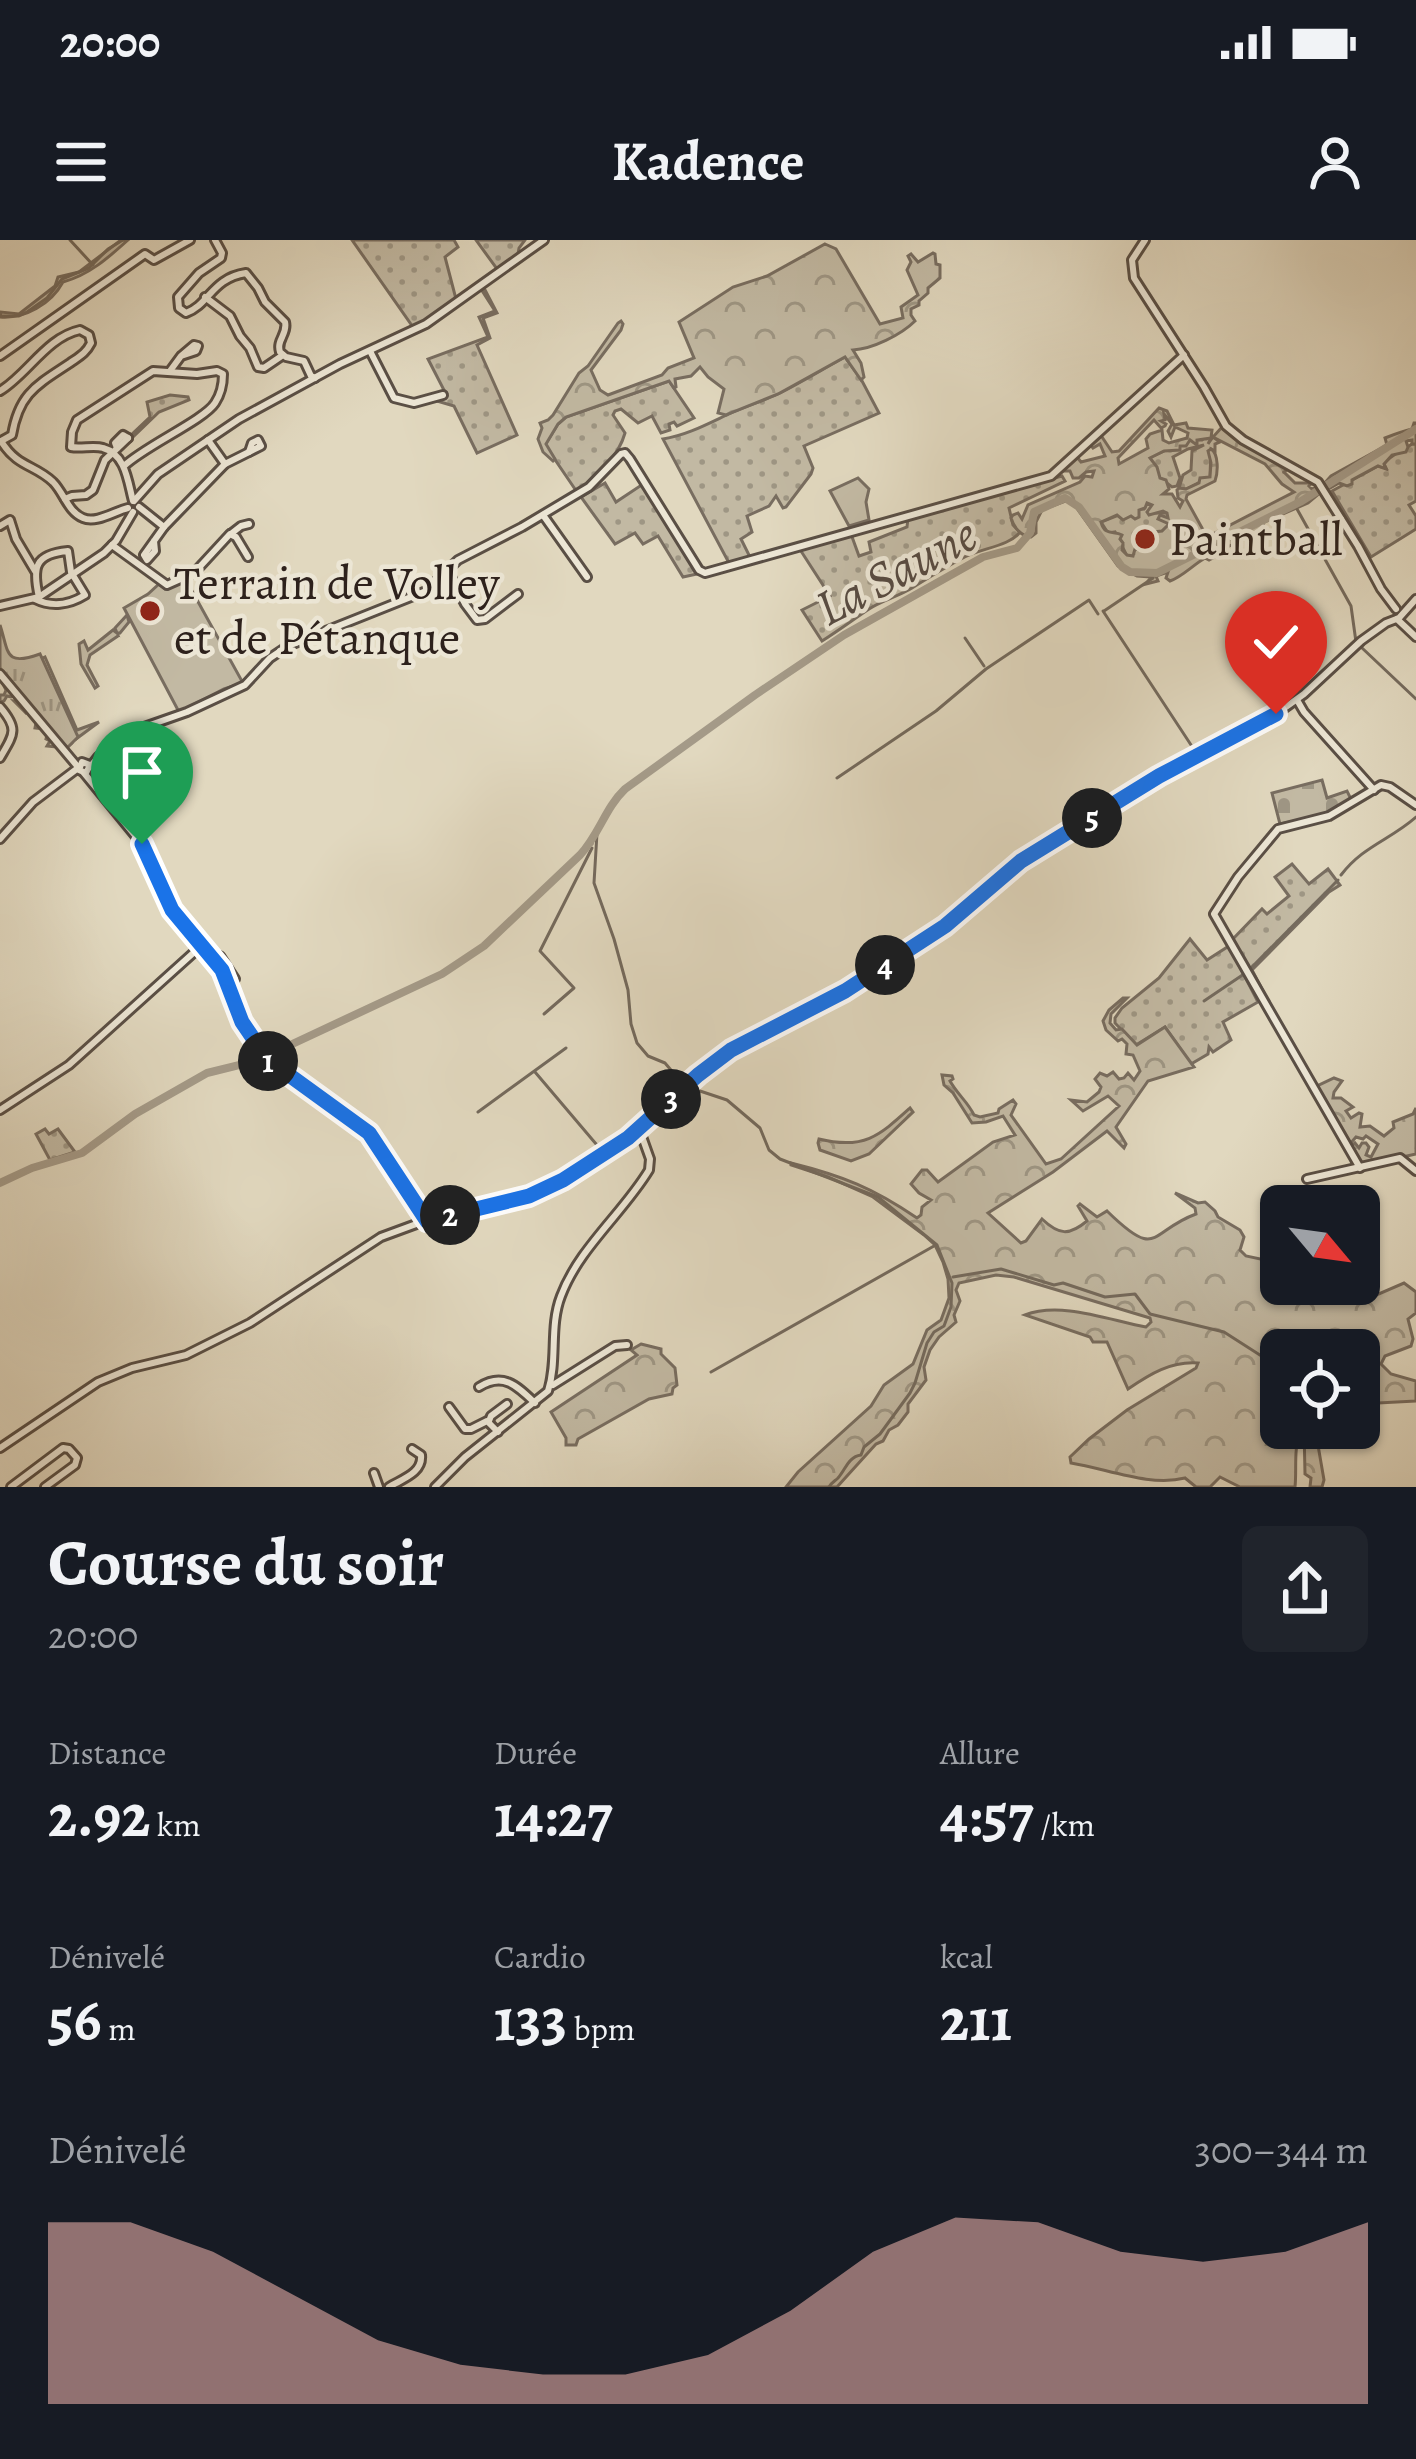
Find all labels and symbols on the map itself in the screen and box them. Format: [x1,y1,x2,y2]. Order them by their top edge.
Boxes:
water label: La Saune [803,499,989,643]
place label: Paintball [1169,506,1343,572]
marker: Paintball [1132,526,1158,552]
place label: Terrain de Volley et de Pétanque [174,550,500,671]
pin [1225,591,1327,714]
marker: Terrain de Volley et de Pétanque [137,598,163,624]
pin [91,721,193,844]
pin: 5 [1062,788,1122,848]
pin: 4 [855,935,915,995]
pin: 1 [238,1031,298,1091]
pin: 3 [641,1069,701,1129]
pin: 2 [420,1185,480,1245]
north arrow [1260,1185,1380,1305]

